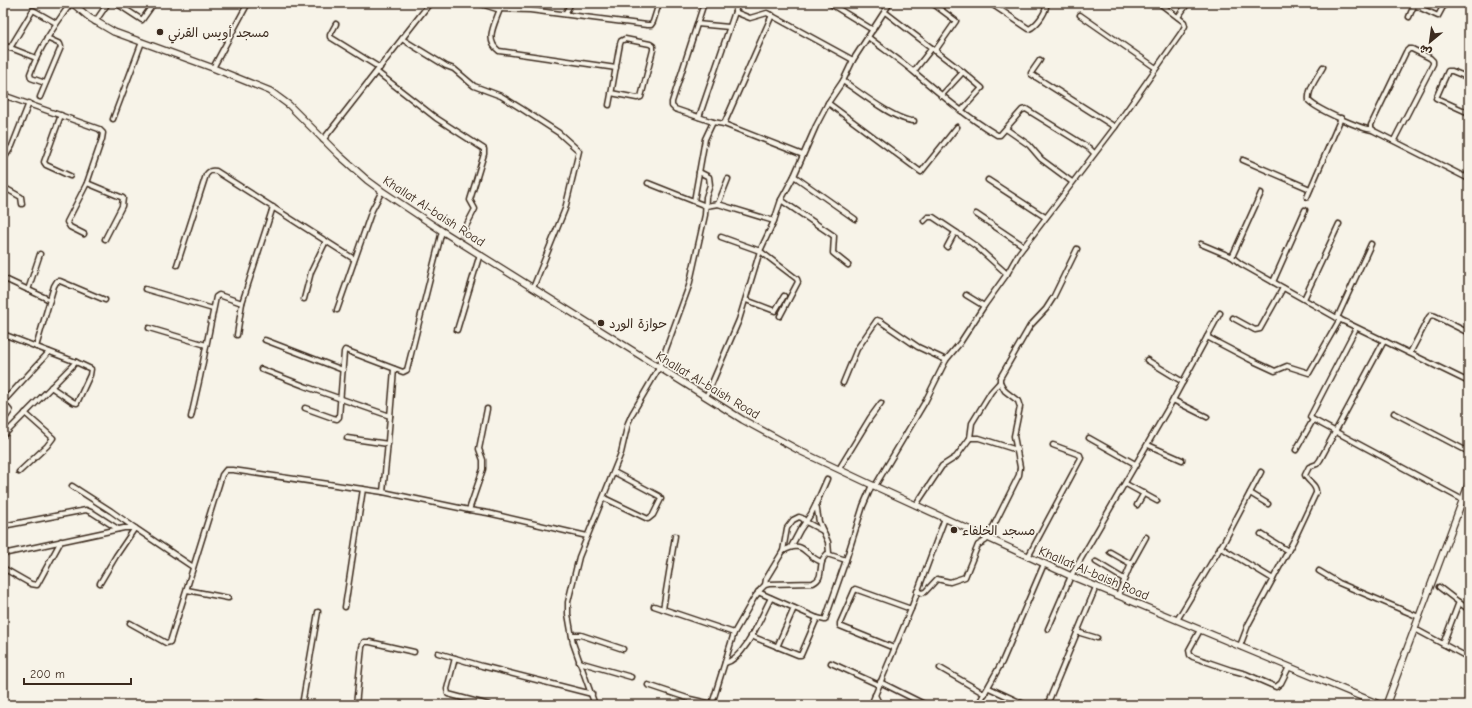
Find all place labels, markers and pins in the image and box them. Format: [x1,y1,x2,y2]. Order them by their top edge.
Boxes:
place label: مسجد أويس القرني [168,25,269,44]
marker: مسجد أويس القرني [155,27,165,37]
place label: حوازة الورد [609,316,667,332]
marker: حوازة الورد [596,318,606,328]
place label: مسجد الخلفاء [962,523,1035,539]
marker: مسجد الخلفاء [949,525,959,535]

